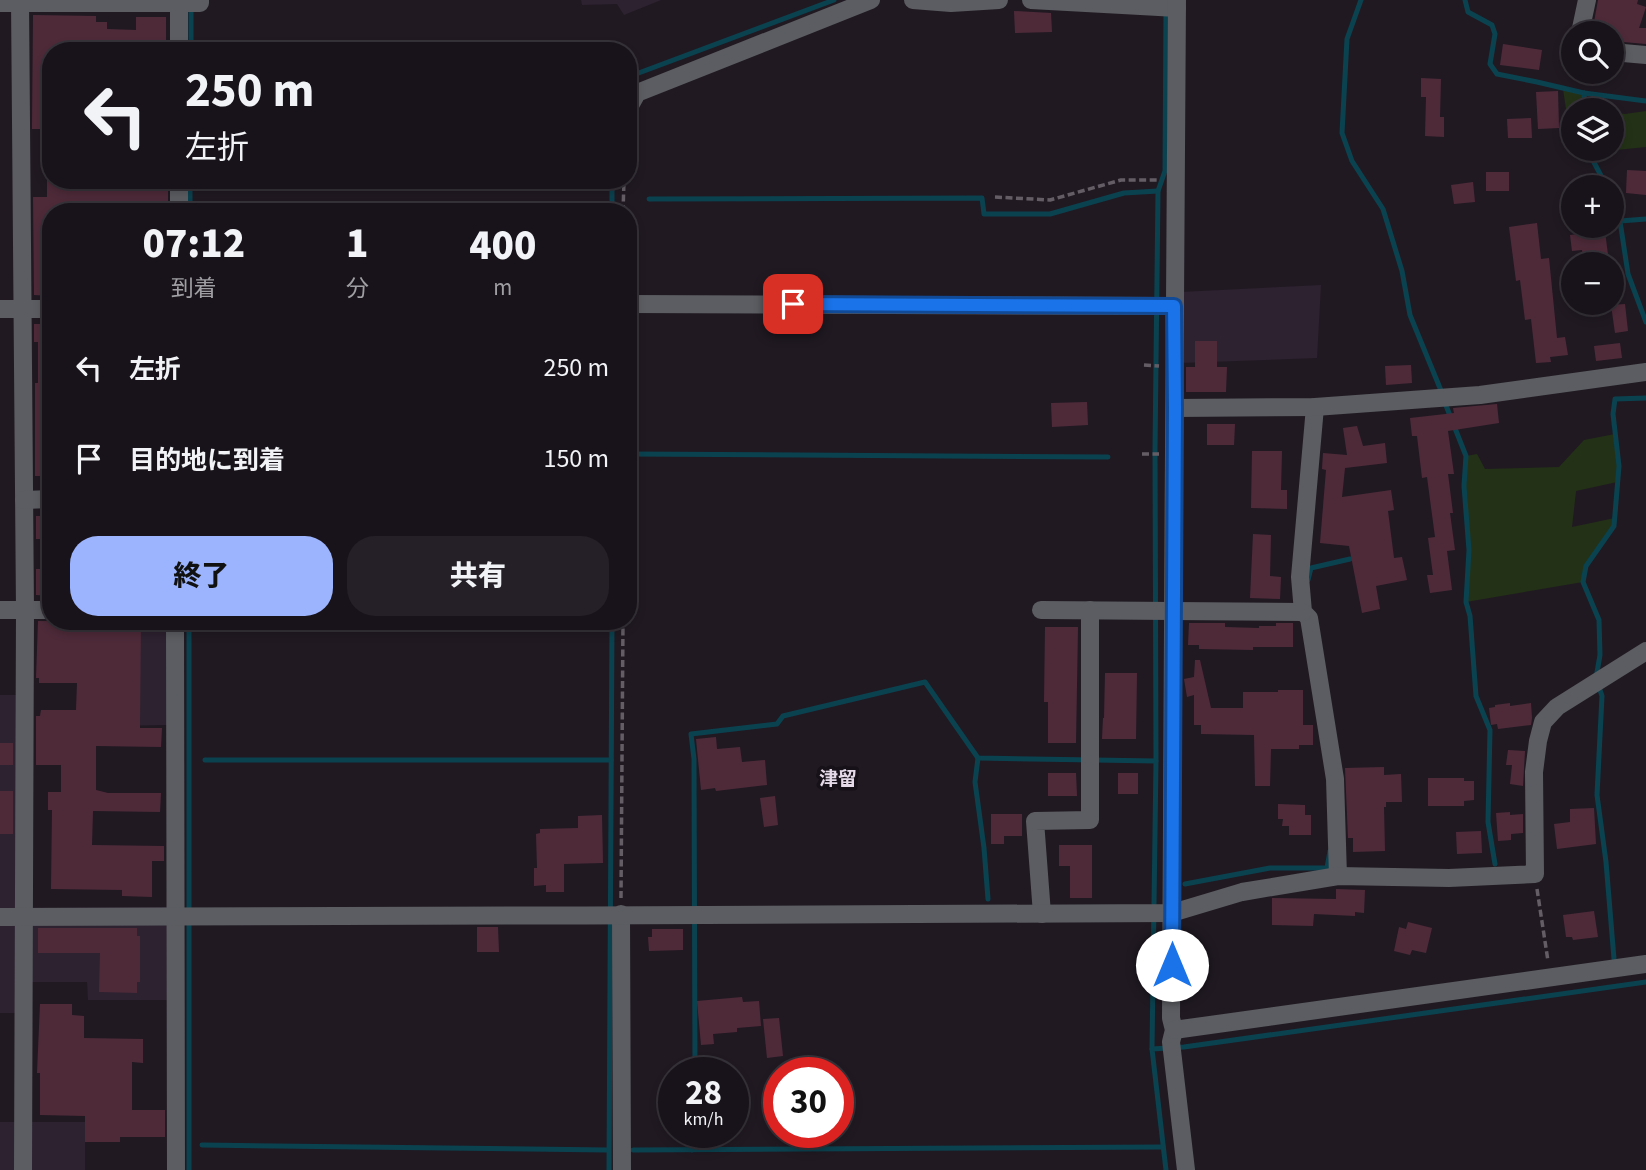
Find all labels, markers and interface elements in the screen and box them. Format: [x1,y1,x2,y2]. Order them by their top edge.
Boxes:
map controls [1561,21,1624,315]
button: search [1561,21,1624,84]
text: 250 m [185,56,314,126]
icon: left [70,70,161,161]
button: layers [1561,98,1624,161]
text: 左折 [185,125,249,171]
button: + [1561,175,1624,238]
text: 07:12 [142,214,245,274]
text: 1 [346,214,368,274]
text: 400 [469,216,536,276]
button: − [1561,252,1624,315]
text: m [493,271,512,304]
text: 到着 [171,272,217,305]
text: 分 [346,272,369,305]
pin [763,274,823,334]
icon: arrive [774,285,812,323]
icon: left [70,349,108,387]
text: 250 m [543,349,609,386]
text: 左折 [129,351,181,388]
icon: arrive [70,440,108,478]
text: 150 m [543,440,609,477]
text: 目的地に到着 [129,442,285,479]
button: 終了 [70,536,333,616]
button: 共有 [347,536,609,616]
district label: 津留 [819,766,857,793]
position arrow [1135,928,1209,1002]
speed limit sign: 30 [763,1057,854,1148]
text: 28 [685,1068,722,1118]
text: km/h [684,1107,723,1132]

